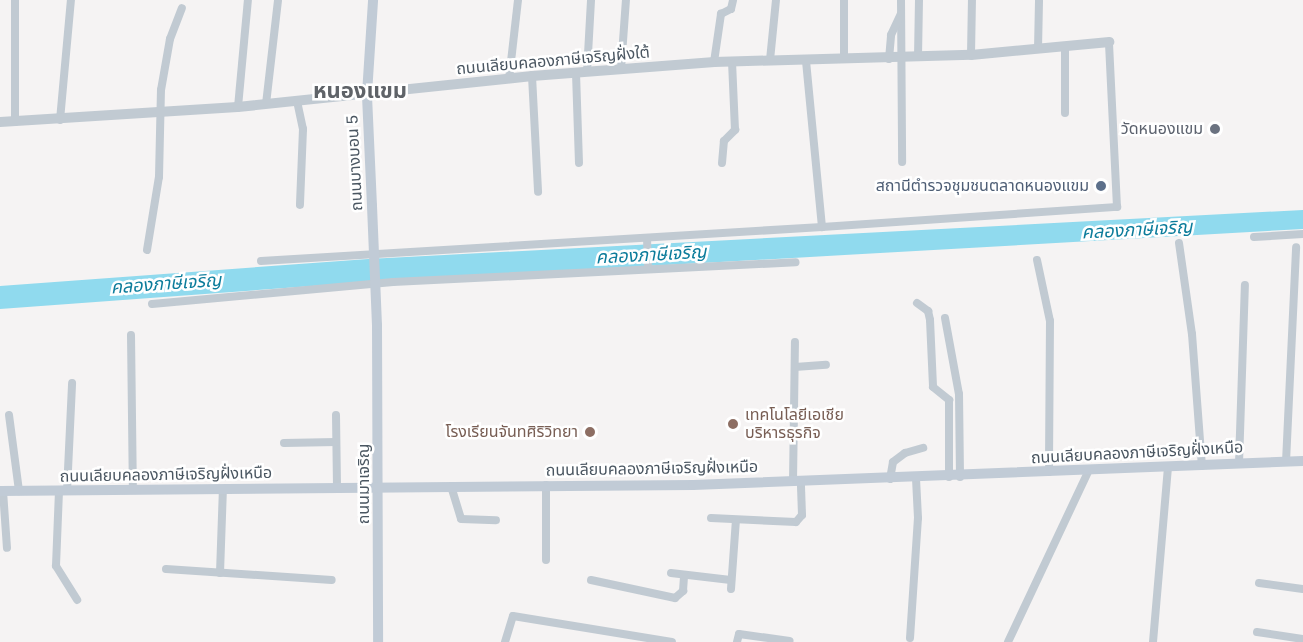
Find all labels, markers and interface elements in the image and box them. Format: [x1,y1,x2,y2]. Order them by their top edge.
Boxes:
street label: ถนนเลียบคลองภาษีเจริญฝั่งใต้ [456,43,650,79]
district label: หนองแขม [313,78,407,104]
street label: ถนนบางบอน 5 [343,115,367,211]
place label: วัดหนองแขม [1121,119,1203,139]
marker: วัดหนองแขม [1208,122,1222,136]
place label: สถานีตำรวจชุมชนตลาดหนองแขม [876,176,1089,196]
marker: สถานีตำรวจชุมชนตลาดหนองแขม [1094,179,1108,193]
water label: คลองภาษีเจริญ [1081,216,1193,244]
water label: คลองภาษีเจริญ [595,241,707,269]
water label: คลองภาษีเจริญ [110,269,222,299]
place label: เทคโนโลยีเอเชีย บริหารธุรกิจ [745,405,844,443]
marker: เทคโนโลยีเอเชีย บริหารธุรกิจ [726,417,740,431]
place label: โรงเรียนจันทศิริวิทยา [446,422,578,442]
marker: โรงเรียนจันทศิริวิทยา [583,425,597,439]
street label: ถนนเลียบคลองภาษีเจริญฝั่งเหนือ [1030,438,1244,468]
street label: ถนนมาเจริญ [354,444,374,524]
street label: ถนนเลียบคลองภาษีเจริญฝั่งเหนือ [546,458,758,480]
street label: ถนนเลียบคลองภาษีเจริญฝั่งเหนือ [60,464,272,486]

